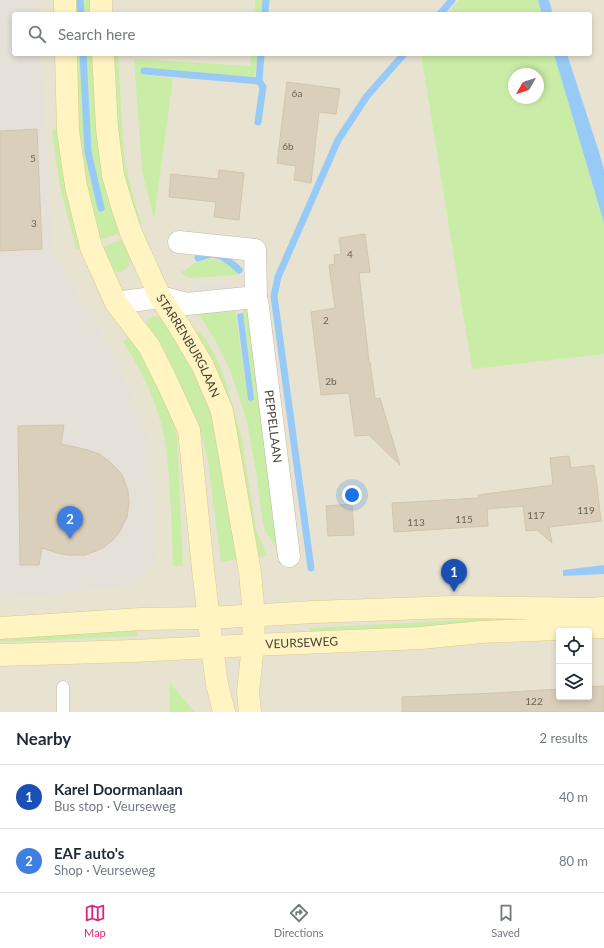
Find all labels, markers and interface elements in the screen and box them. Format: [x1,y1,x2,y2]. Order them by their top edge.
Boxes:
search box [12,12,592,56]
icon: search [26,23,48,45]
text: Search here [58,25,135,43]
north arrow [508,68,544,104]
house number: 6a [292,87,302,99]
house number: 6b [282,140,294,152]
house number: 5 [30,152,36,164]
house number: 3 [31,217,37,229]
house number: 4 [347,248,353,260]
street label: STARRENBURGLAAN [153,291,223,400]
house number: 2 [323,314,329,326]
house number: 2b [325,375,337,387]
street label: PEPPELLAAN [261,389,285,464]
your location [342,485,362,505]
house number: 119 [577,504,595,516]
pin: 2 [57,506,83,539]
house number: 117 [527,509,545,521]
house number: 115 [455,513,473,525]
house number: 113 [407,516,425,528]
pin: 1 [441,559,467,592]
map controls [556,628,592,700]
button: locate [556,628,592,664]
street label: VEURSEWEG [265,633,339,651]
button: layers [556,664,592,700]
house number: 122 [525,695,543,707]
text: Nearby [16,728,71,749]
text: 2 results [540,730,588,746]
text: Karel Doormanlaan [54,780,183,798]
text: 1 [25,789,33,805]
text: 40 m [559,789,588,805]
text: Bus stop · Veurseweg [54,798,176,814]
text: EAF auto's [54,844,124,862]
text: 2 [25,853,33,869]
text: 80 m [559,853,588,869]
text: Shop · Veurseweg [54,862,155,878]
tab: Map [84,902,106,939]
tab: Directions [274,902,323,939]
tab: Saved [491,902,520,939]

